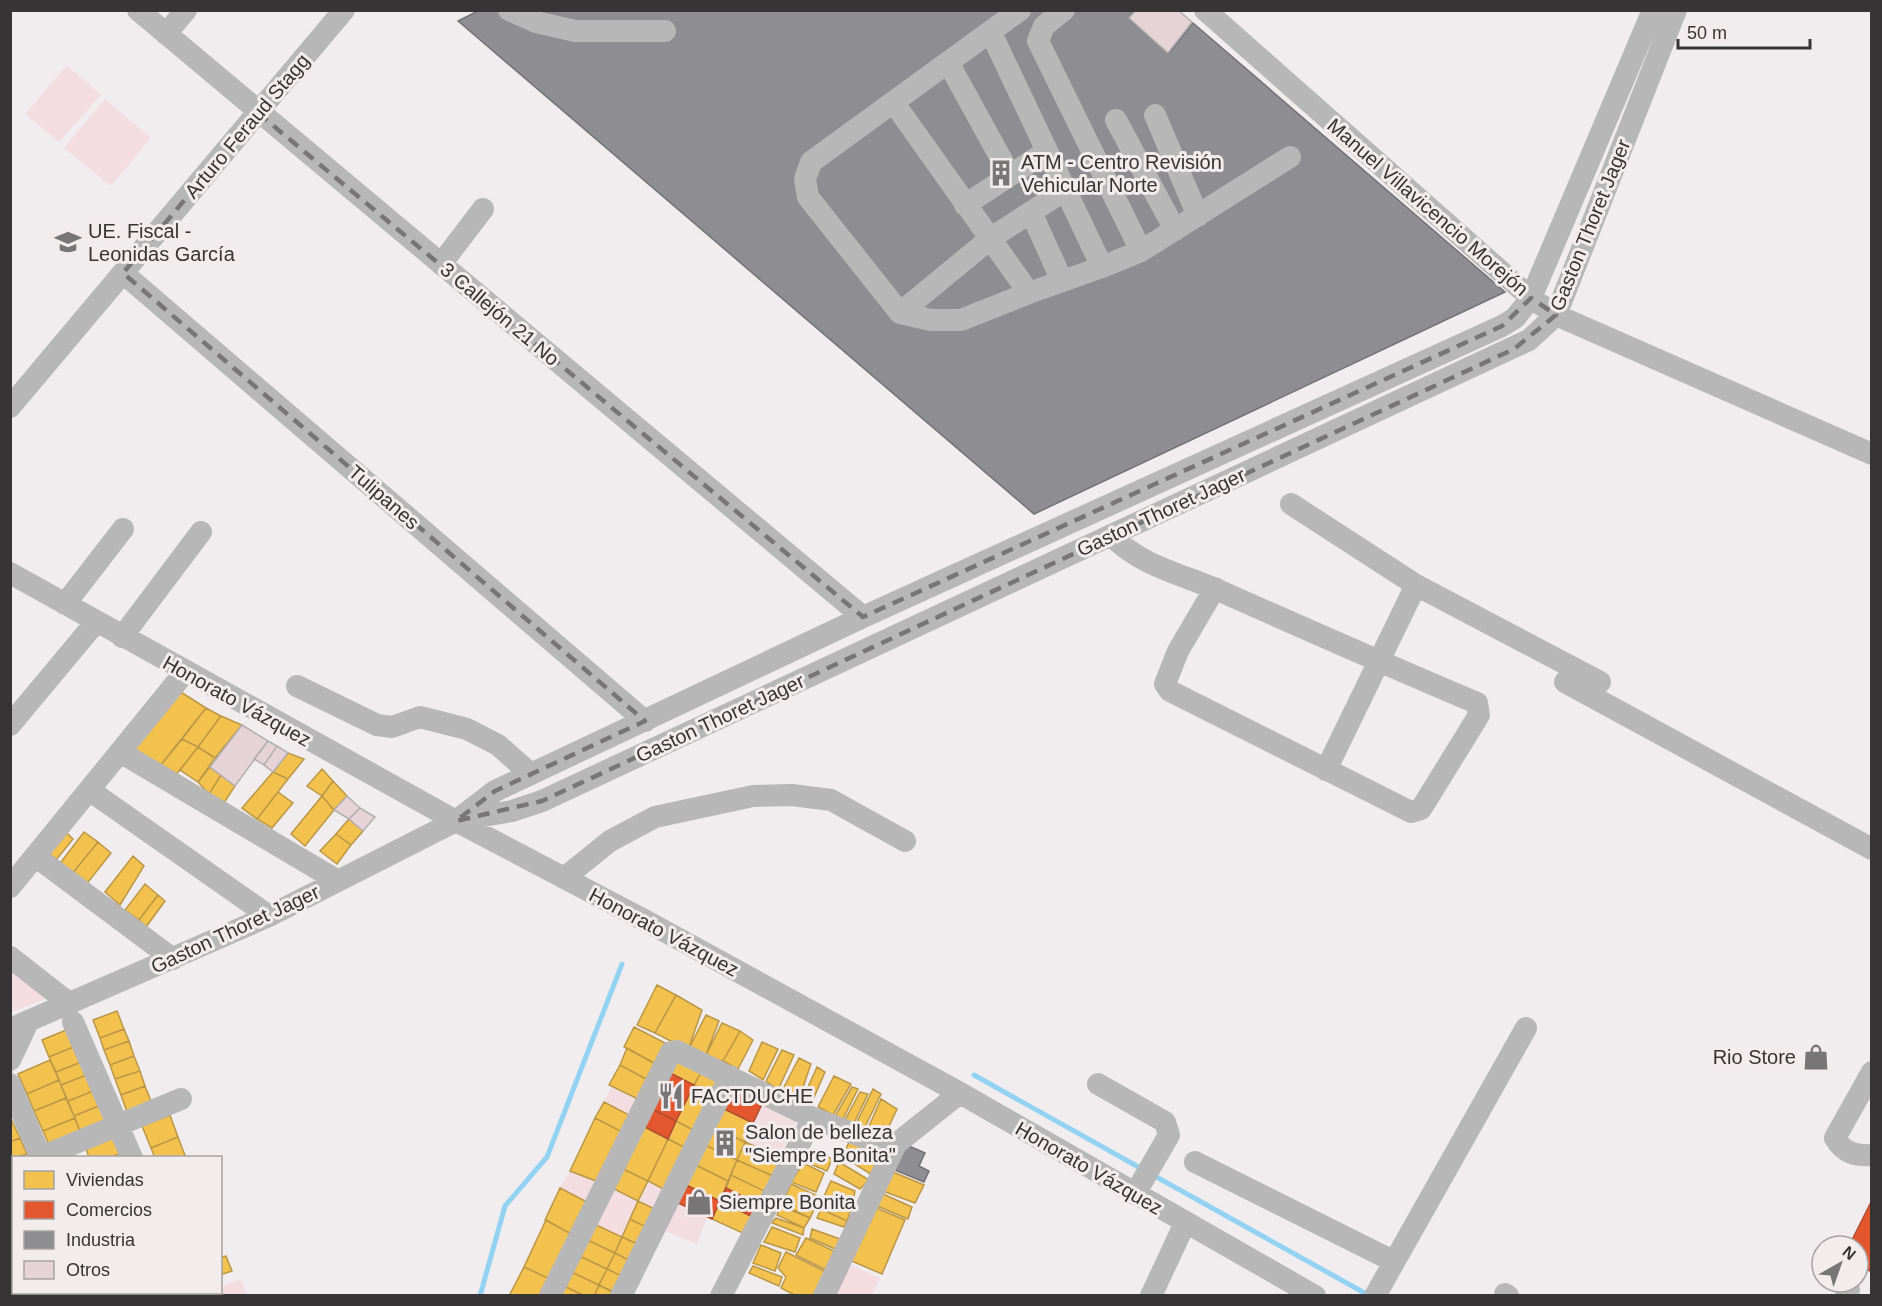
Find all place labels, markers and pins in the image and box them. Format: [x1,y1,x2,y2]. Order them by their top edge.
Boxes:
place label: ATM - Centro Revisión Vehicular Norte [1021,151,1222,196]
building icon: ATM - Centro Revisión Vehicular Norte [986,158,1016,188]
place label: UE. Fiscal - Leonidas García [88,220,236,265]
school or university icon: UE. Fiscal - Leonidas García [53,227,83,257]
shop icon: Rio Store [1801,1042,1831,1072]
place label: Rio Store [1713,1046,1796,1068]
restaurant icon: FACTDUCHE [656,1081,686,1111]
place label: FACTDUCHE [691,1085,813,1107]
place label: Salon de belleza "Siempre Bonita" [745,1121,896,1166]
building icon: Salon de belleza "Siempre Bonita" [710,1128,740,1158]
shop icon: Siempre Bonita [684,1187,714,1217]
place label: Siempre Bonita [719,1191,857,1213]

